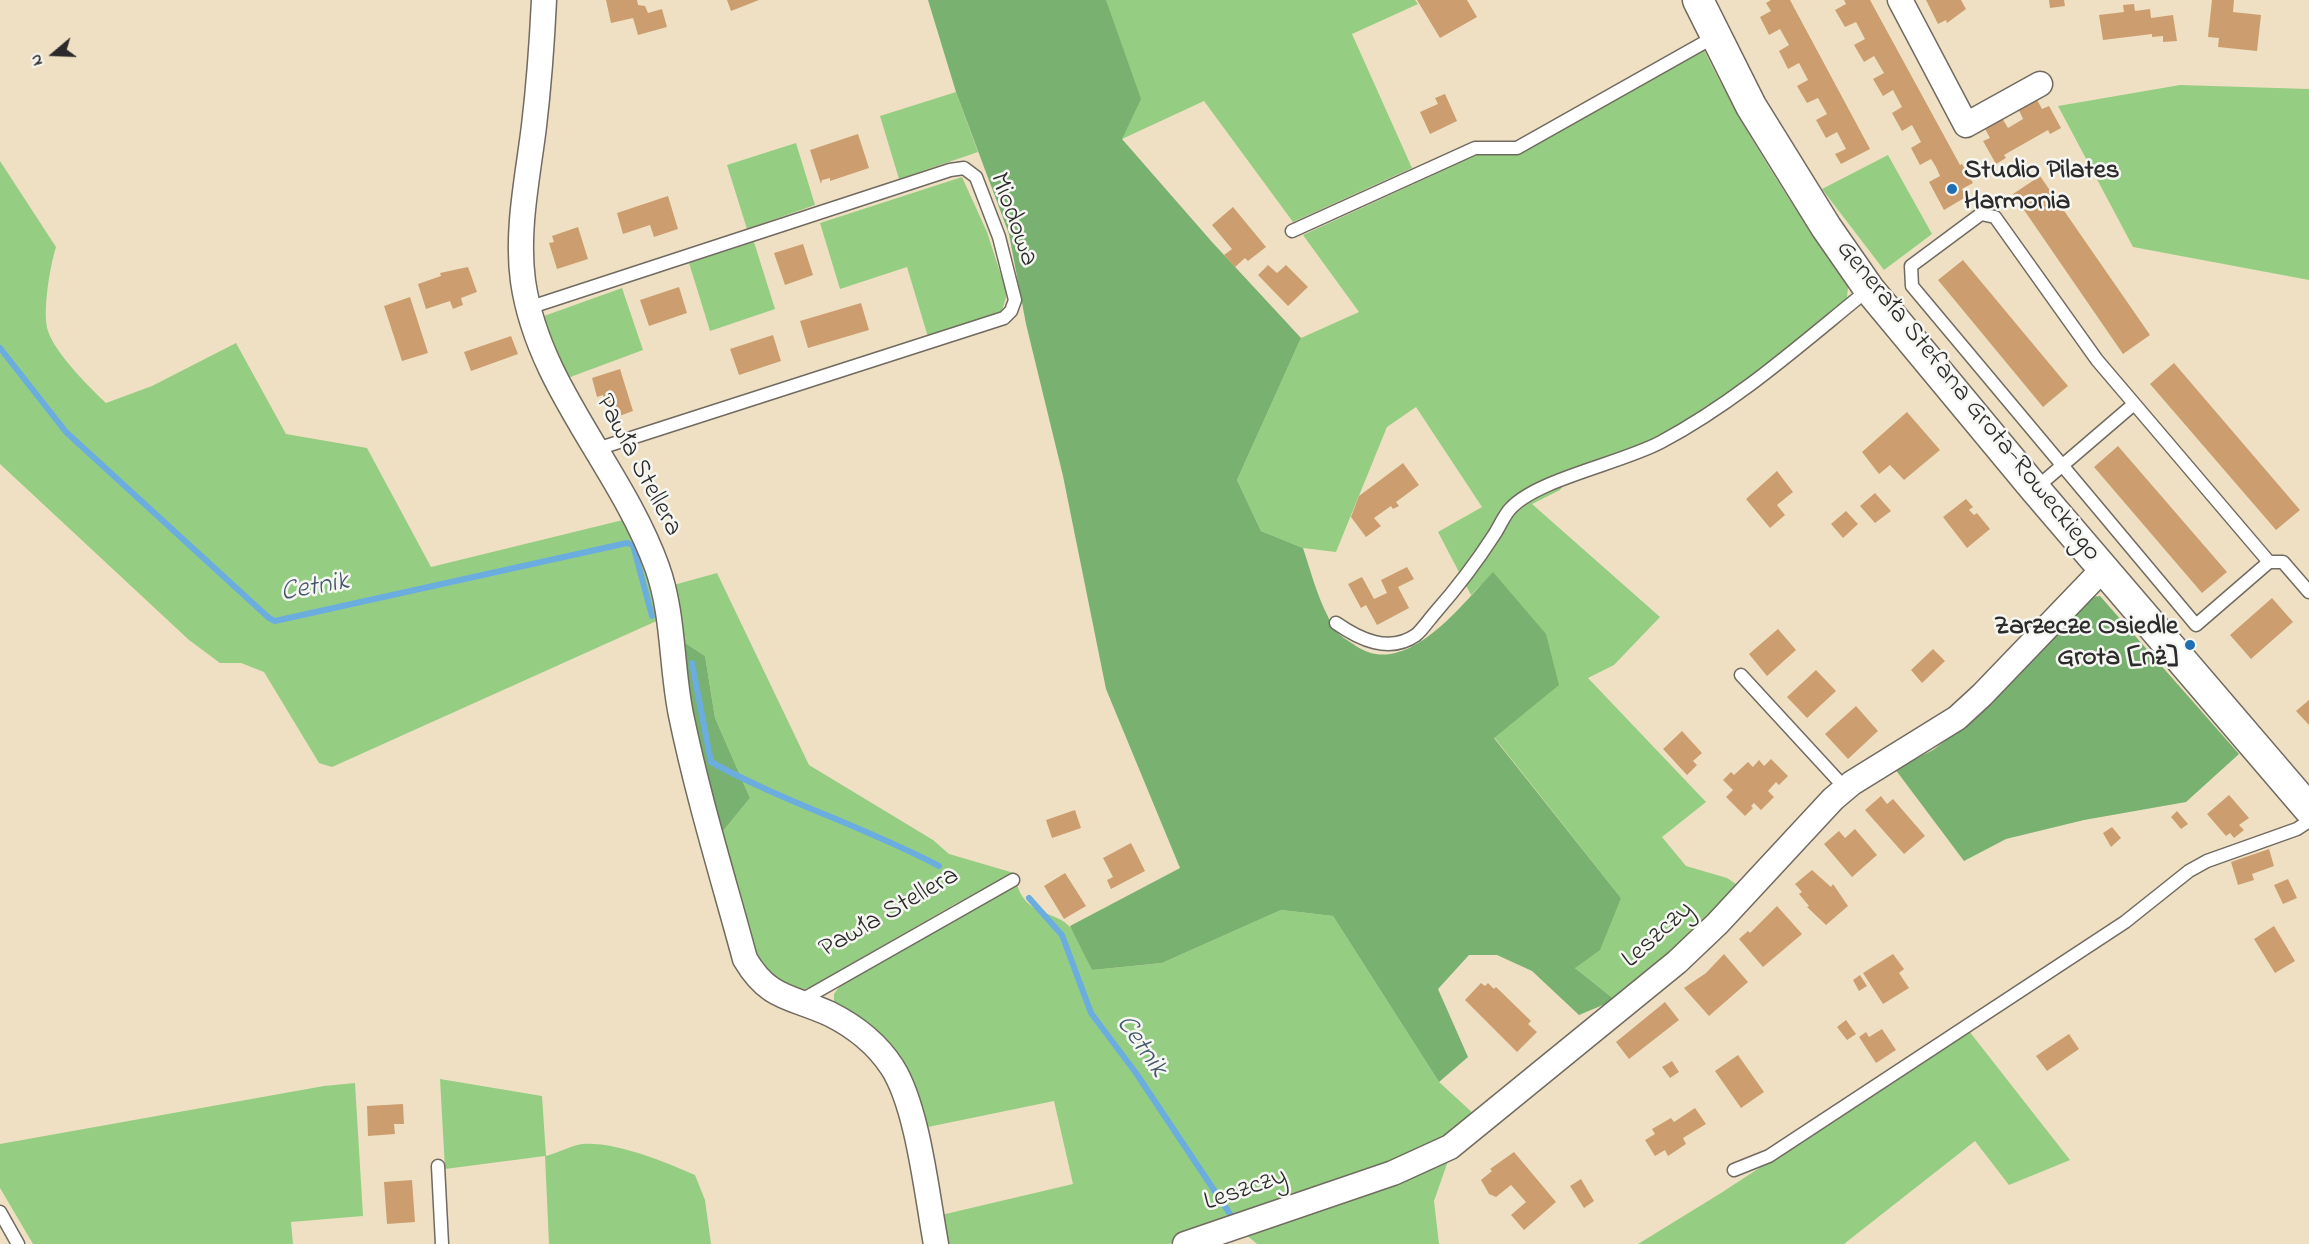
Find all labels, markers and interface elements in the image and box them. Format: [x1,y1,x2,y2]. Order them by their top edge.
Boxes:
north arrow [24,24,84,84]
text: N [24,51,50,69]
place label: Studio Pilates Harmonia [1964,157,2119,220]
street label: Miodowa [980,169,1044,271]
marker: Studio Pilates Harmonia [1945,182,1959,196]
street label: Generała Stefana Grota-Roweckiego [1827,235,2107,569]
street label: Pawła Stellera [586,390,688,542]
water label: Cetnik [278,567,352,611]
place label: Zarzecze Osiedle Grota [nż] [1994,613,2178,676]
marker: Zarzecze Osiedle Grota [nż] [2183,638,2197,652]
street label: Pawła Stellera [814,861,966,967]
street label: Leszczy [1616,895,1702,977]
water label: Cetnik [1107,1009,1173,1085]
street label: Leszczy [1200,1162,1292,1220]

